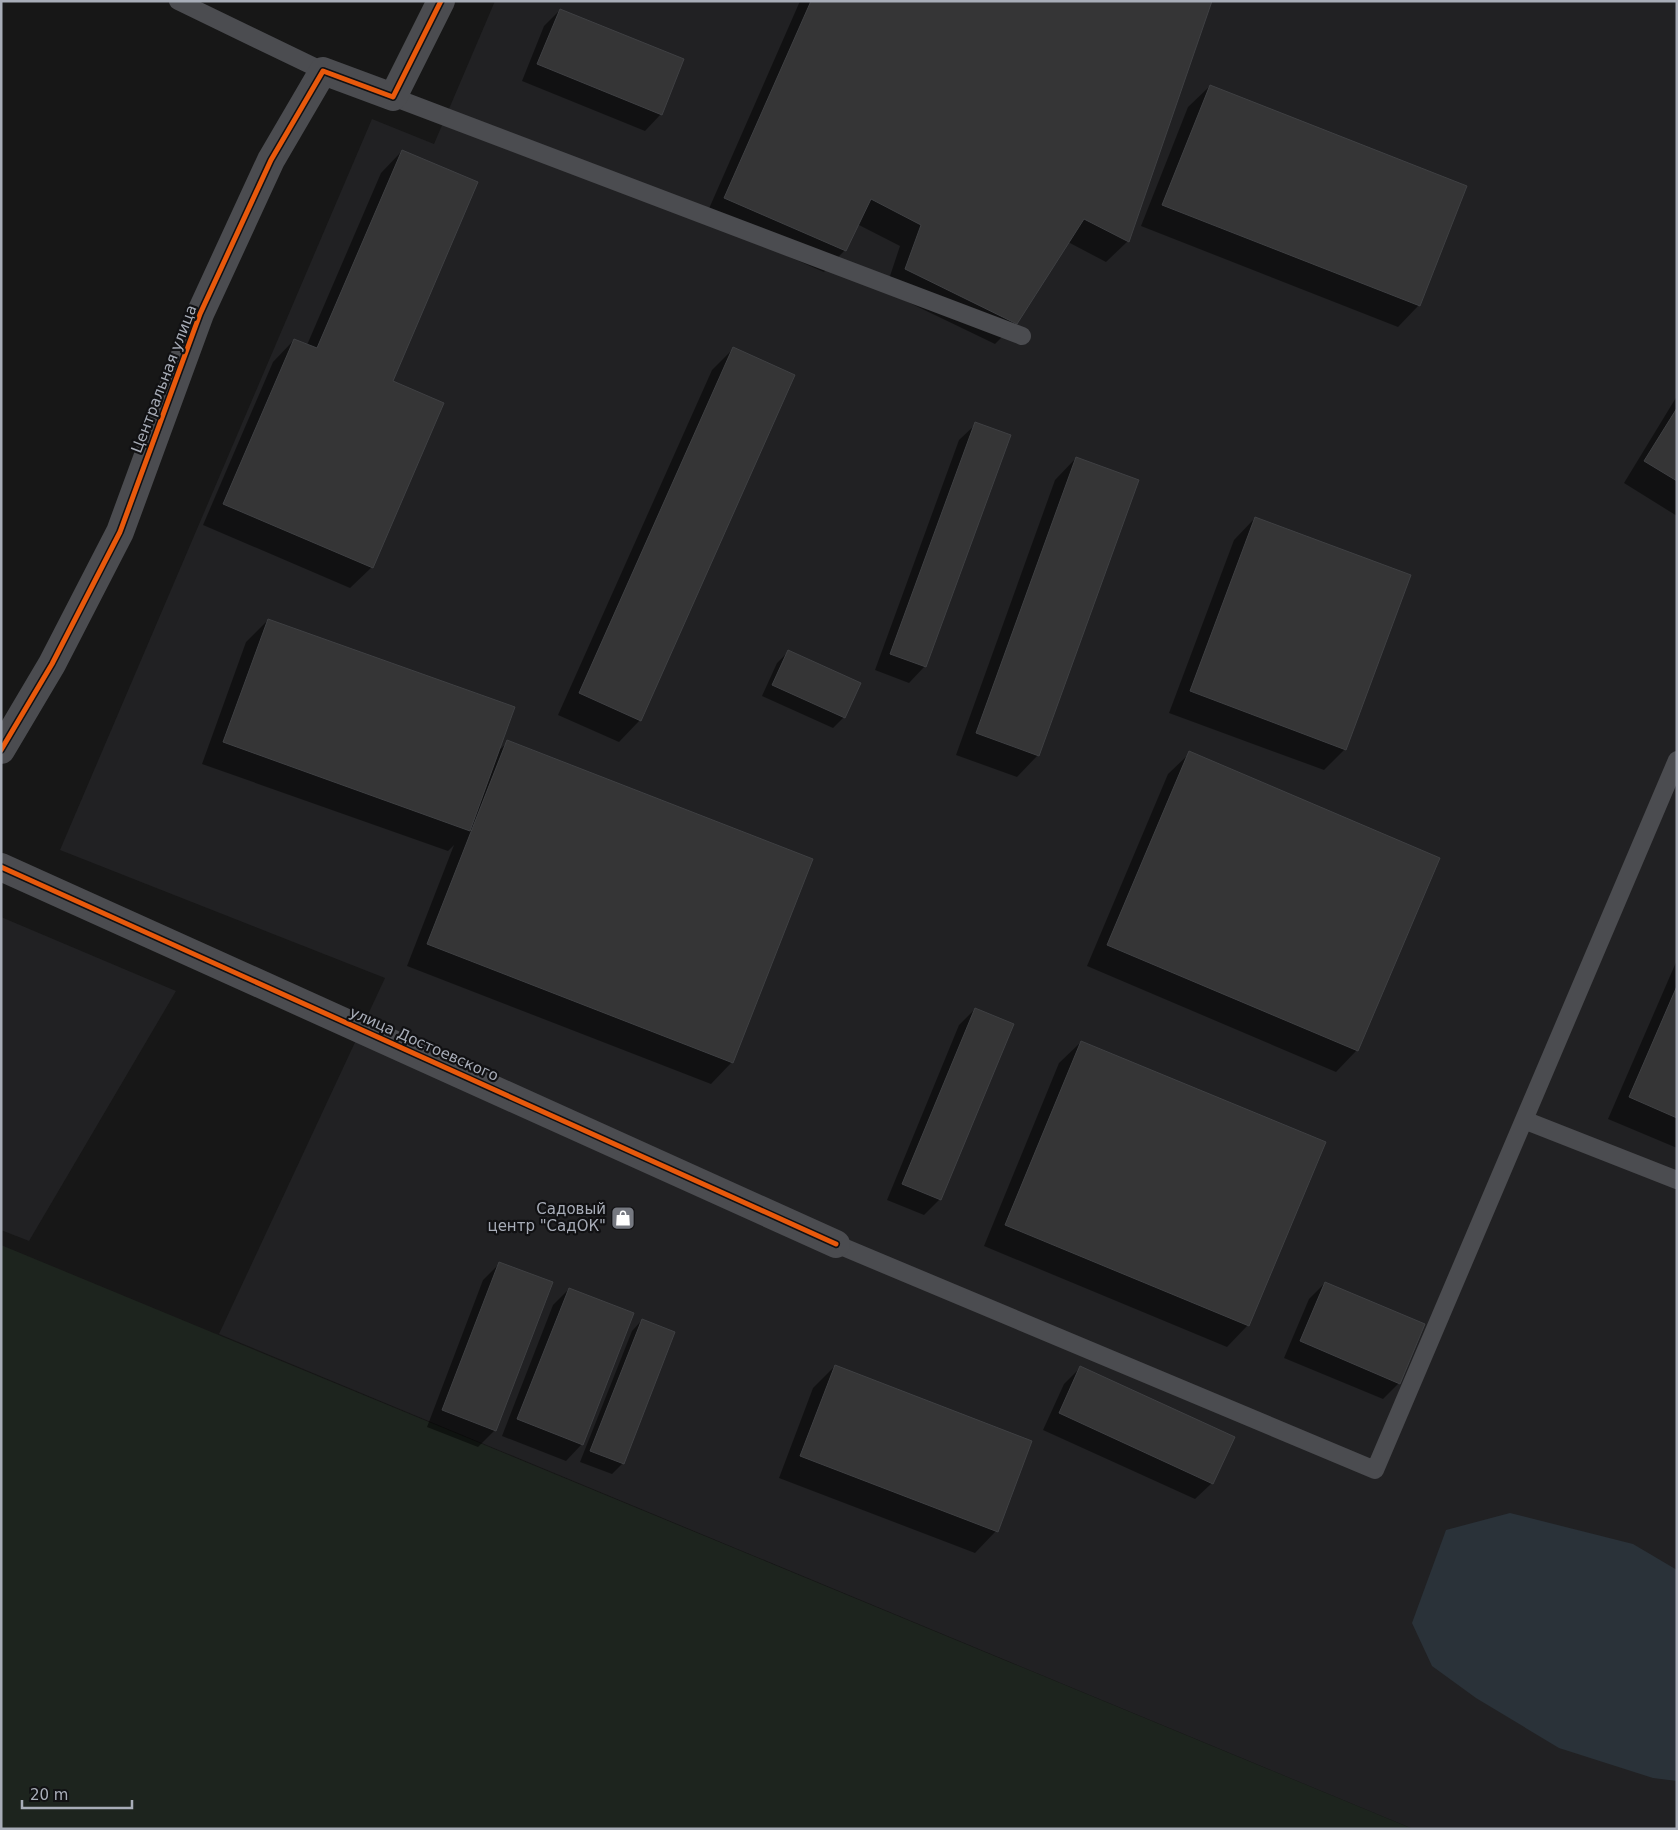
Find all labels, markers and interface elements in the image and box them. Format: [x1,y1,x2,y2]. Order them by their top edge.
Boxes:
street label: Центральная улица [127,303,201,455]
street label: улица Достоевского [347,1003,501,1085]
place label: Садовый центр "СадОК" [487,1200,606,1235]
shop icon: Садовый центр "СадОК" [610,1205,636,1231]
scale bar [22,1778,132,1810]
text: 20 m [30,1786,68,1804]

